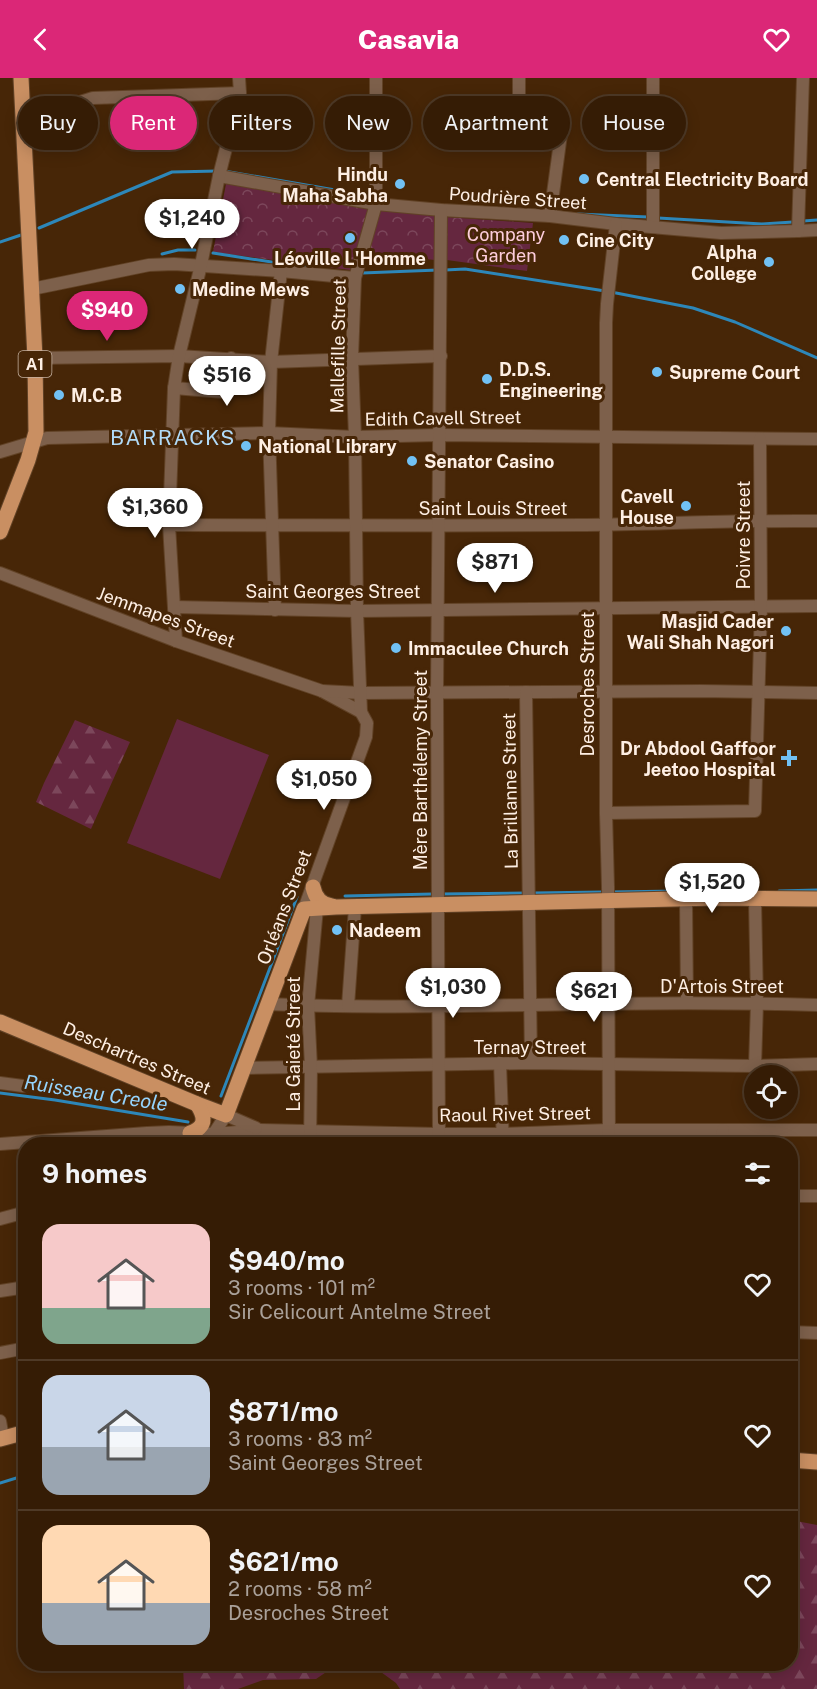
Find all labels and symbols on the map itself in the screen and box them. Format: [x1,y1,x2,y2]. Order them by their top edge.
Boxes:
place label: Hindu Maha Sabha [282,164,388,206]
place label: Central Electricity Board [596,169,808,190]
marker: Central Electricity Board [577,172,591,186]
marker: Hindu Maha Sabha [393,177,407,191]
street label: Poudrière Street [448,183,588,213]
pin: $1,240 [143,199,241,250]
park label: Company Garden [467,224,546,266]
place label: Cine City [576,230,654,251]
marker: Léoville L'Homme [343,231,357,245]
marker: Cine City [557,233,571,247]
place label: Alpha College [691,242,757,284]
place label: Léoville L'Homme [274,248,426,269]
marker: Alpha College [762,255,776,269]
street label: Mallefille Street [326,278,350,414]
place label: Medine Mews [192,279,309,300]
marker: Medine Mews [173,282,187,296]
pin: $940 [71,291,143,342]
road number: A1 [18,351,51,377]
pin: $516 [191,356,263,407]
place label: D.D.S. Engineering [499,359,603,401]
place label: Supreme Court [669,362,800,383]
marker: Supreme Court [650,365,664,379]
marker: D.D.S. Engineering [480,372,494,386]
place label: M.C.B [71,385,122,406]
marker: M.C.B [52,388,66,402]
street label: Edith Cavell Street [364,406,522,430]
district label: BARRACKS [110,425,236,450]
place label: National Library [258,436,397,457]
marker: National Library [239,439,253,453]
place label: Senator Casino [424,451,554,472]
marker: Senator Casino [405,454,419,468]
street label: Poivre Street [733,481,754,589]
place label: Cavell House [620,486,674,528]
pin: $1,360 [106,488,204,539]
street label: Saint Louis Street [418,498,568,519]
marker: Cavell House [679,499,693,513]
pin: $871 [459,543,531,594]
street label: Saint Georges Street [245,581,421,602]
street label: Jemmapes Street [94,582,238,652]
place label: Masjid Cader Wali Shah Nagori [627,611,775,653]
street label: Desroches Street [577,612,598,756]
marker: Masjid Cader Wali Shah Nagori [779,624,793,638]
place label: Immaculee Church [408,638,569,659]
marker: Immaculee Church [389,641,403,655]
street label: Mère Barthélemy Street [410,670,431,870]
street label: La Brillanne Street [498,713,522,869]
place label: Dr Abdool Gaffoor Jeetoo Hospital [620,738,777,780]
marker: Dr Abdool Gaffoor Jeetoo Hospital [780,749,798,767]
pin: $1,050 [275,760,373,811]
street label: Orléans Street [252,847,316,967]
pin: $1,520 [663,863,761,914]
place label: Nadeem [349,920,421,941]
marker: Nadeem [330,923,344,937]
pin: $1,030 [404,968,502,1019]
pin: $621 [558,972,630,1023]
street label: La Gaieté Street [283,976,304,1112]
street label: D'Artois Street [660,976,784,997]
street label: Deschartres Street [60,1017,214,1099]
street label: Ternay Street [473,1037,587,1058]
water label: Ruisseau Creole [23,1070,170,1116]
street label: Raoul Rivet Street [439,1102,591,1126]

